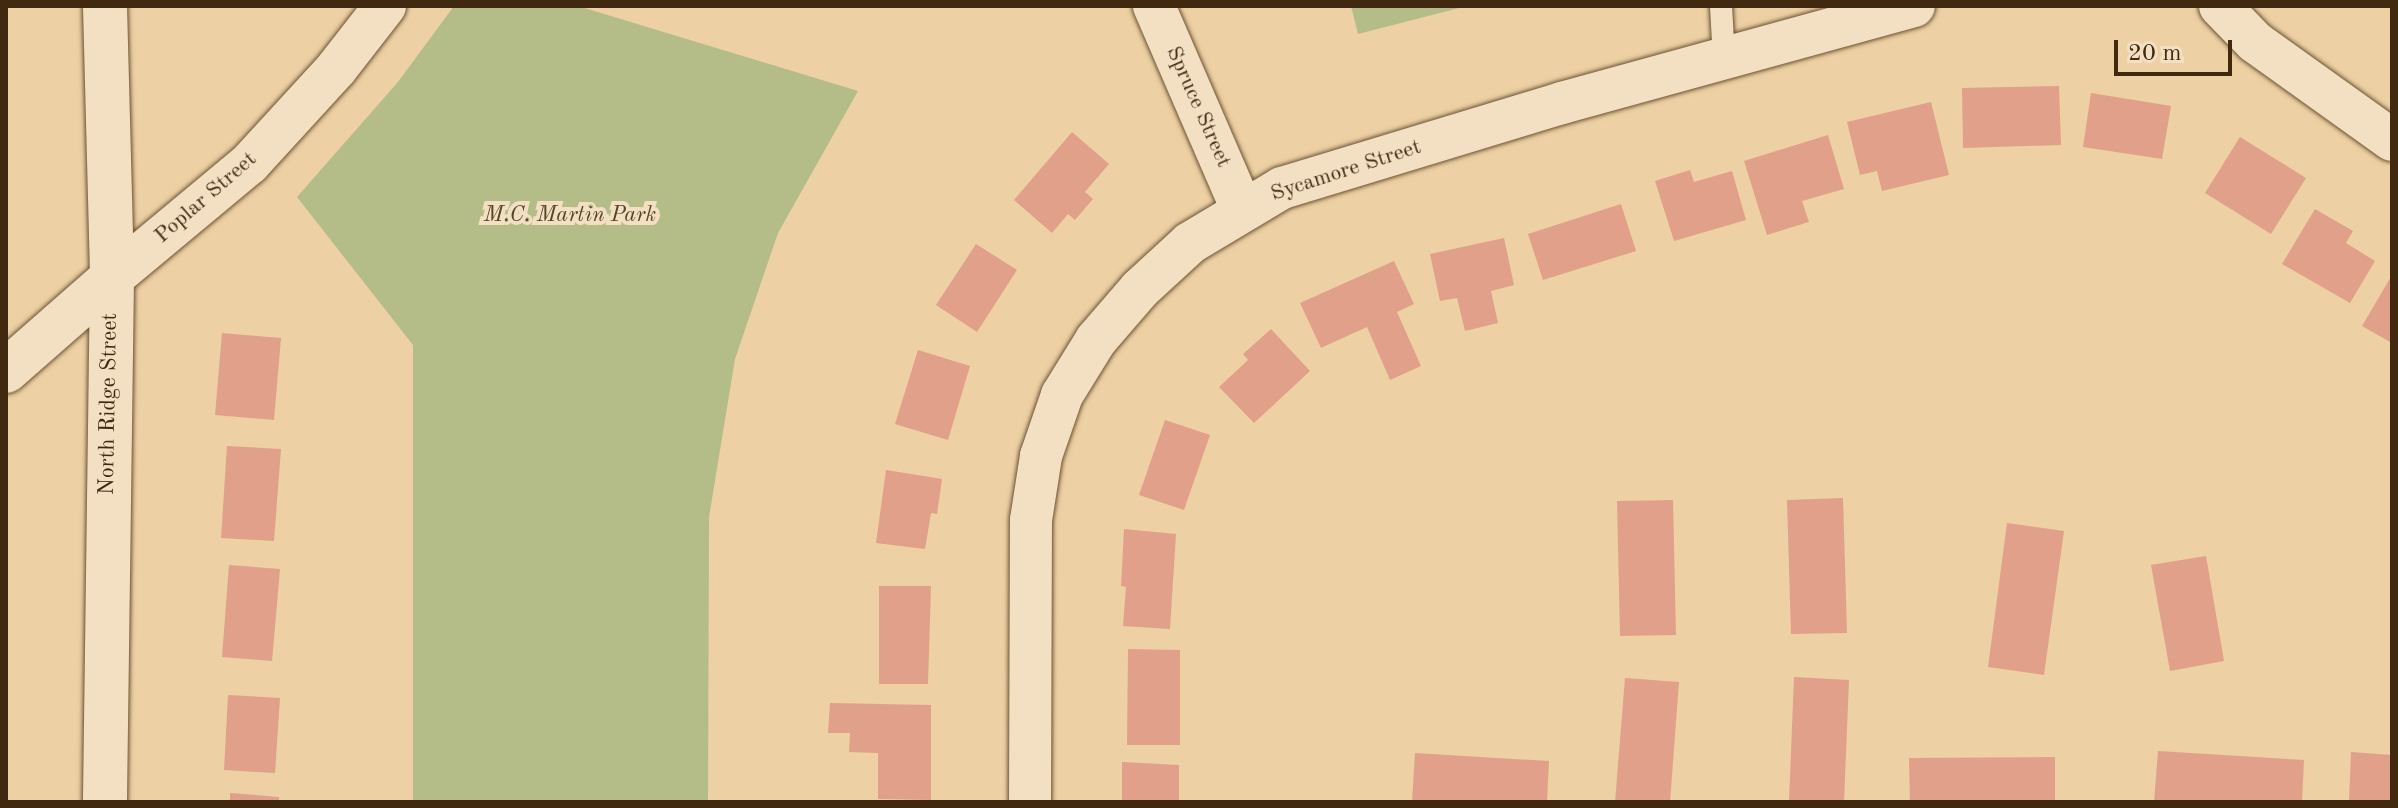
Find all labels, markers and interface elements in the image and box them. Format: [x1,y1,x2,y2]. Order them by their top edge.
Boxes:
scale bar [2118,24,2236,74]
street label: Spruce Street [1160,42,1236,172]
text: 20 m [2128,42,2182,66]
street label: Sycamore Street [1267,134,1425,208]
street label: Poplar Street [150,147,262,249]
park label: M.C. Martin Park [484,203,656,229]
street label: North Ridge Street [94,313,124,495]

